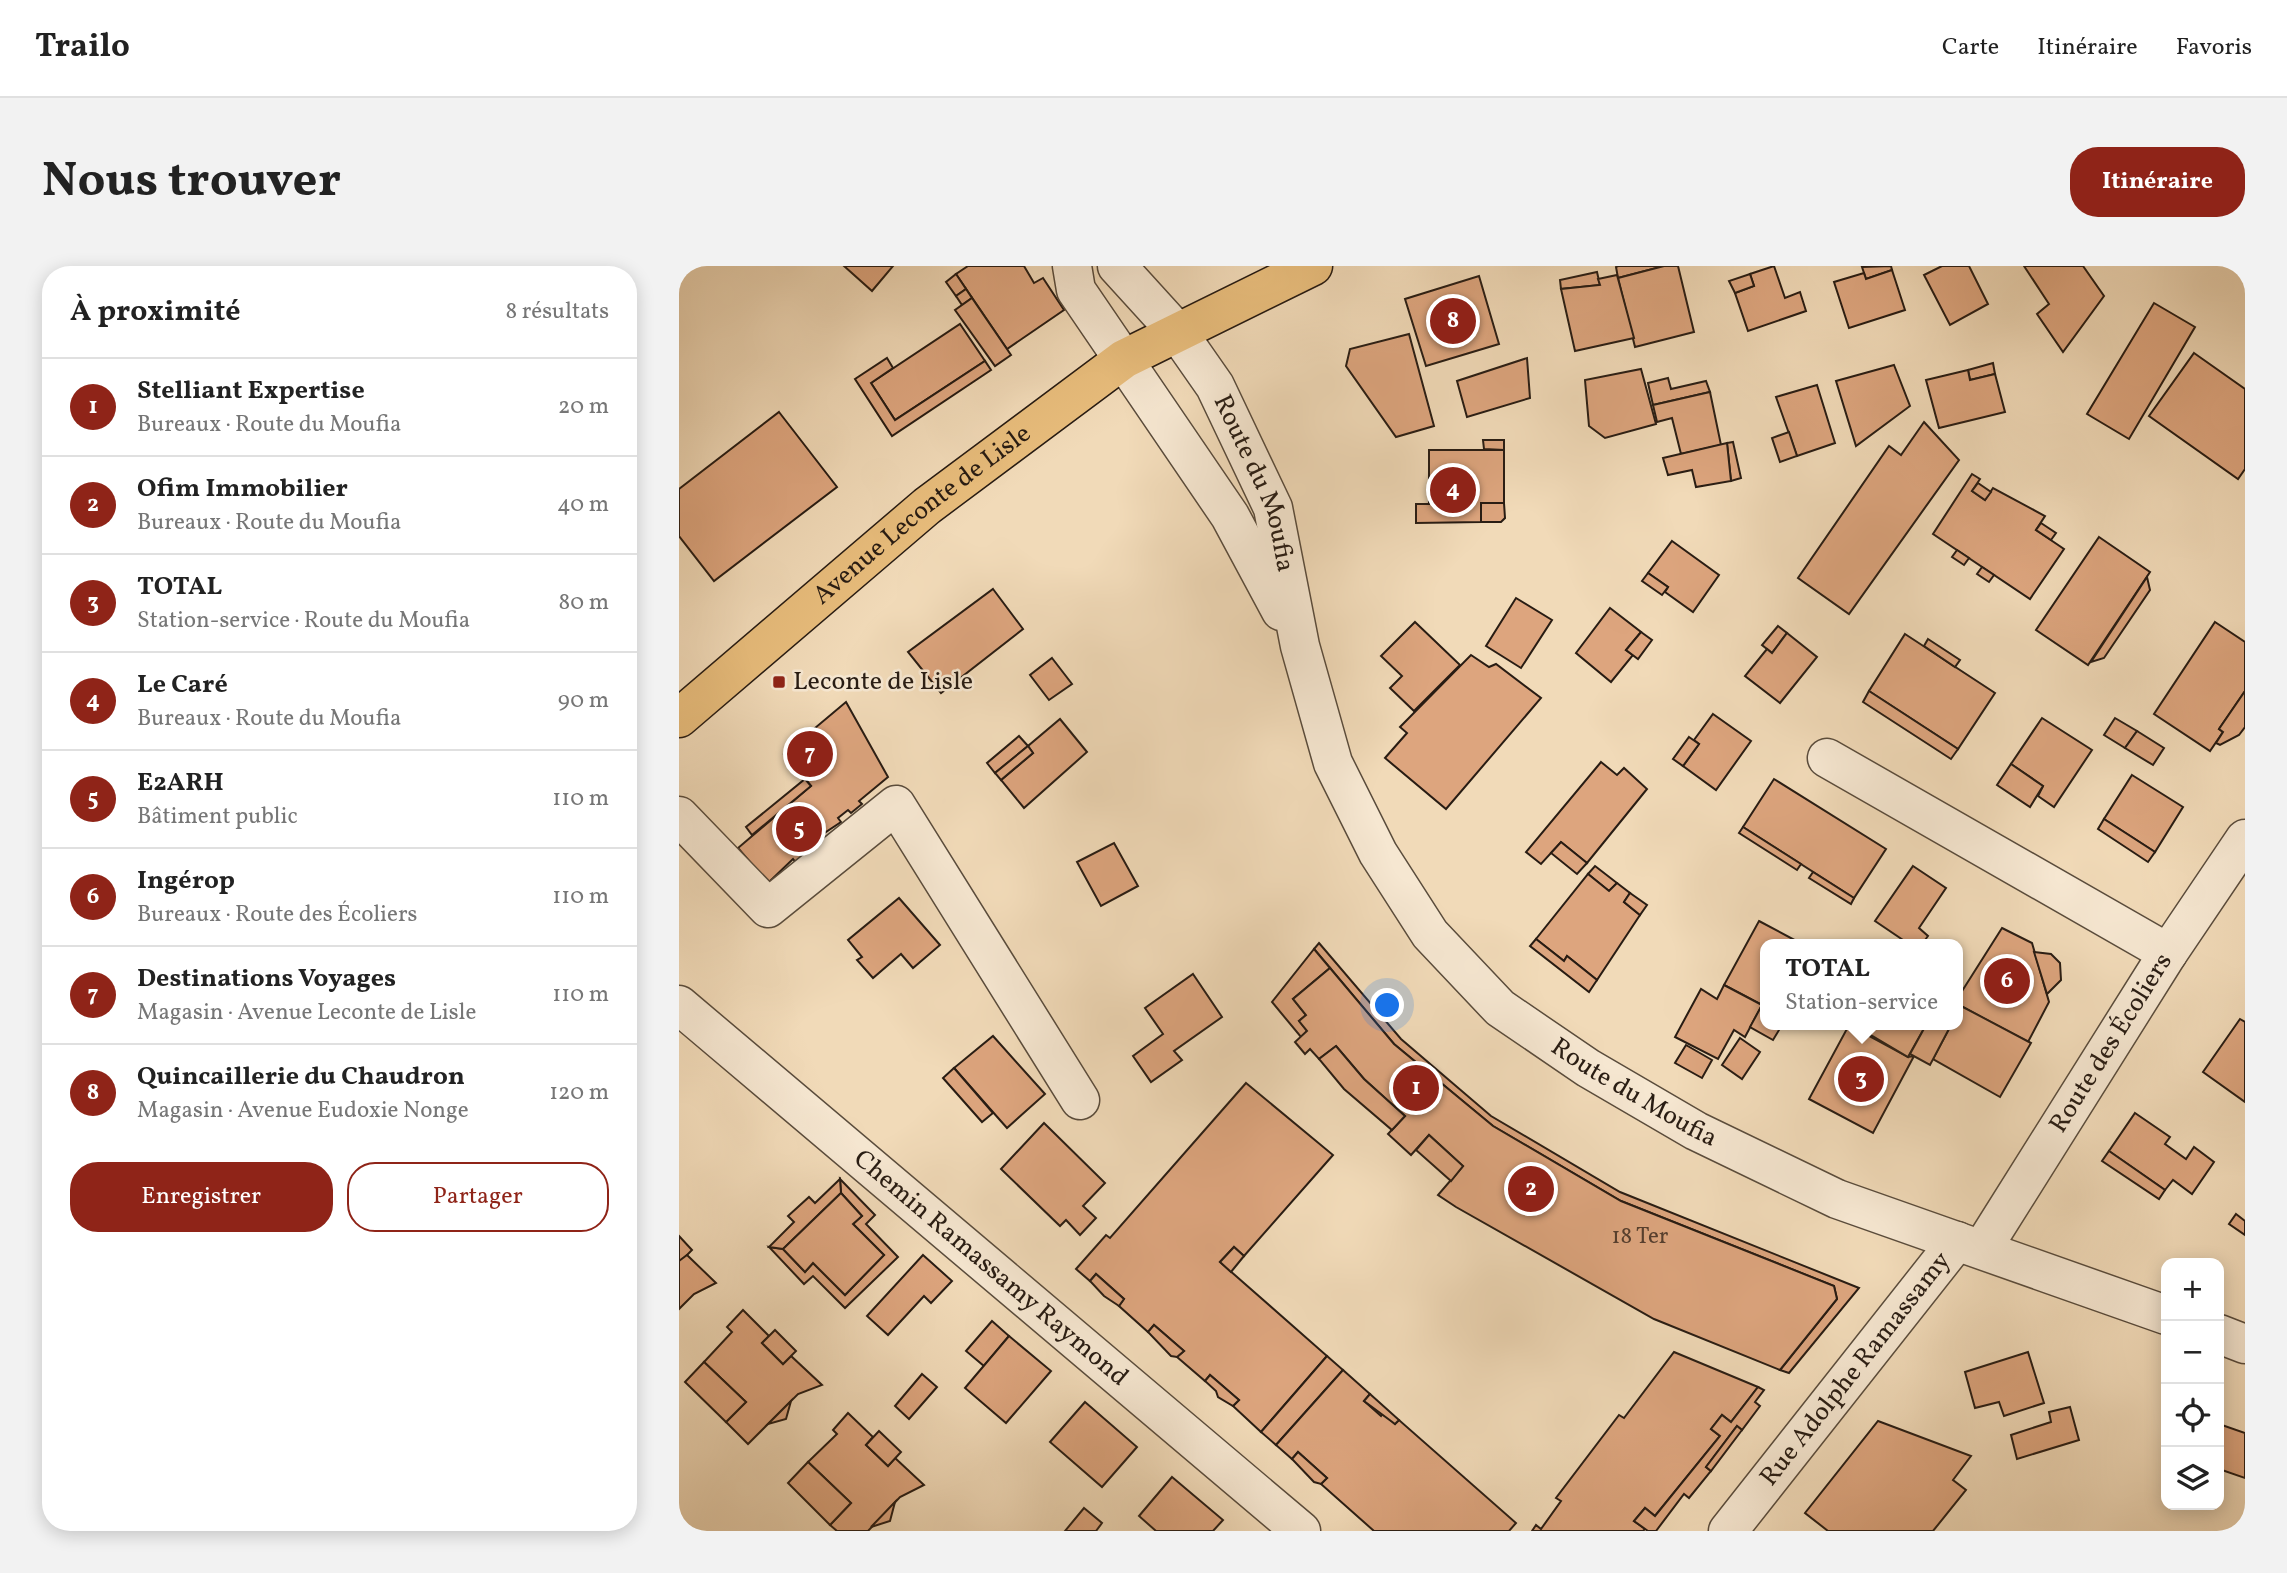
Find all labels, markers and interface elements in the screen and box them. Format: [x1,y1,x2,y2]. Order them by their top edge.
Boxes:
text: Trailo [35,25,130,71]
text: Carte [1942,31,1999,65]
text: Itinéraire [2037,31,2138,65]
text: Favoris [2176,31,2252,65]
button: Itinéraire [2070,147,2245,217]
text: Nous trouver [42,148,341,217]
text: À proximité [70,291,241,333]
pin: 8 [1430,295,1476,347]
text: 8 résultats [505,296,609,328]
text: Stelliant Expertise [137,373,365,409]
street label: Route du Moufia [1204,389,1303,575]
text: 1 [88,391,98,423]
text: 20 m [558,391,609,423]
text: Bureaux · Route du Moufia [137,409,401,441]
street label: Avenue Leconte de Lisle [805,416,1039,614]
pin: 4 [1430,464,1476,516]
text: Ofim Immobilier [137,471,348,507]
text: 2 [87,489,99,521]
text: 40 m [557,489,609,521]
text: Bureaux · Route du Moufia [137,507,401,539]
text: TOTAL [137,569,222,605]
text: 3 [87,587,99,619]
text: 80 m [559,587,609,619]
text: Station-service · Route du Moufia [137,605,470,637]
place label: Leconte de Lisle [793,664,973,700]
text: Le Caré [137,667,228,703]
marker: Leconte de Lisle [771,674,787,690]
text: 4 [86,685,100,717]
text: 90 m [558,685,609,717]
text: Bureaux · Route du Moufia [137,703,401,735]
pin: 7 [787,728,833,780]
text: E2ARH [137,765,224,801]
text: 5 [87,783,99,815]
text: 110 m [552,783,609,815]
text: Bâtiment public [137,801,298,833]
pin: 5 [776,803,822,855]
text: Ingérop [137,863,235,899]
text: 6 [87,881,99,913]
text: 110 m [552,881,609,913]
text: Bureaux · Route des Écoliers [137,899,417,931]
popup [1760,939,1963,1030]
street label: Route des Écoliers [2041,946,2181,1140]
text: TOTAL [1785,951,1870,987]
pin: 6 [1984,955,2030,1007]
text: Destinations Voyages [137,961,396,997]
text: 7 [88,979,99,1011]
text: 110 m [552,979,609,1011]
text: Station-service [1785,987,1938,1019]
your location [1370,988,1404,1022]
text: Magasin · Avenue Leconte de Lisle [137,997,476,1029]
street label: Route du Moufia [1543,1030,1723,1156]
pin: 3 [1838,1053,1884,1105]
text: Quincaillerie du Chaudron [137,1059,465,1095]
pin: 1 [1393,1062,1439,1114]
text: 8 [87,1077,99,1109]
text: 120 m [549,1077,609,1109]
text: Magasin · Avenue Eudoxie Nonge [137,1095,469,1127]
street label: Chemin Ramassamy Raymond [845,1142,1136,1395]
button: Enregistrer [70,1162,333,1232]
button: Partager [347,1162,609,1232]
pin: 2 [1508,1163,1554,1215]
house number: 18 Ter [1612,1221,1669,1253]
street label: Rue Adolphe Ramassamy [1752,1245,1960,1494]
map controls [2161,1258,2224,1510]
button: + [2161,1258,2224,1321]
button: − [2161,1321,2224,1384]
button: locate [2161,1384,2224,1447]
button: layers [2161,1447,2224,1510]

